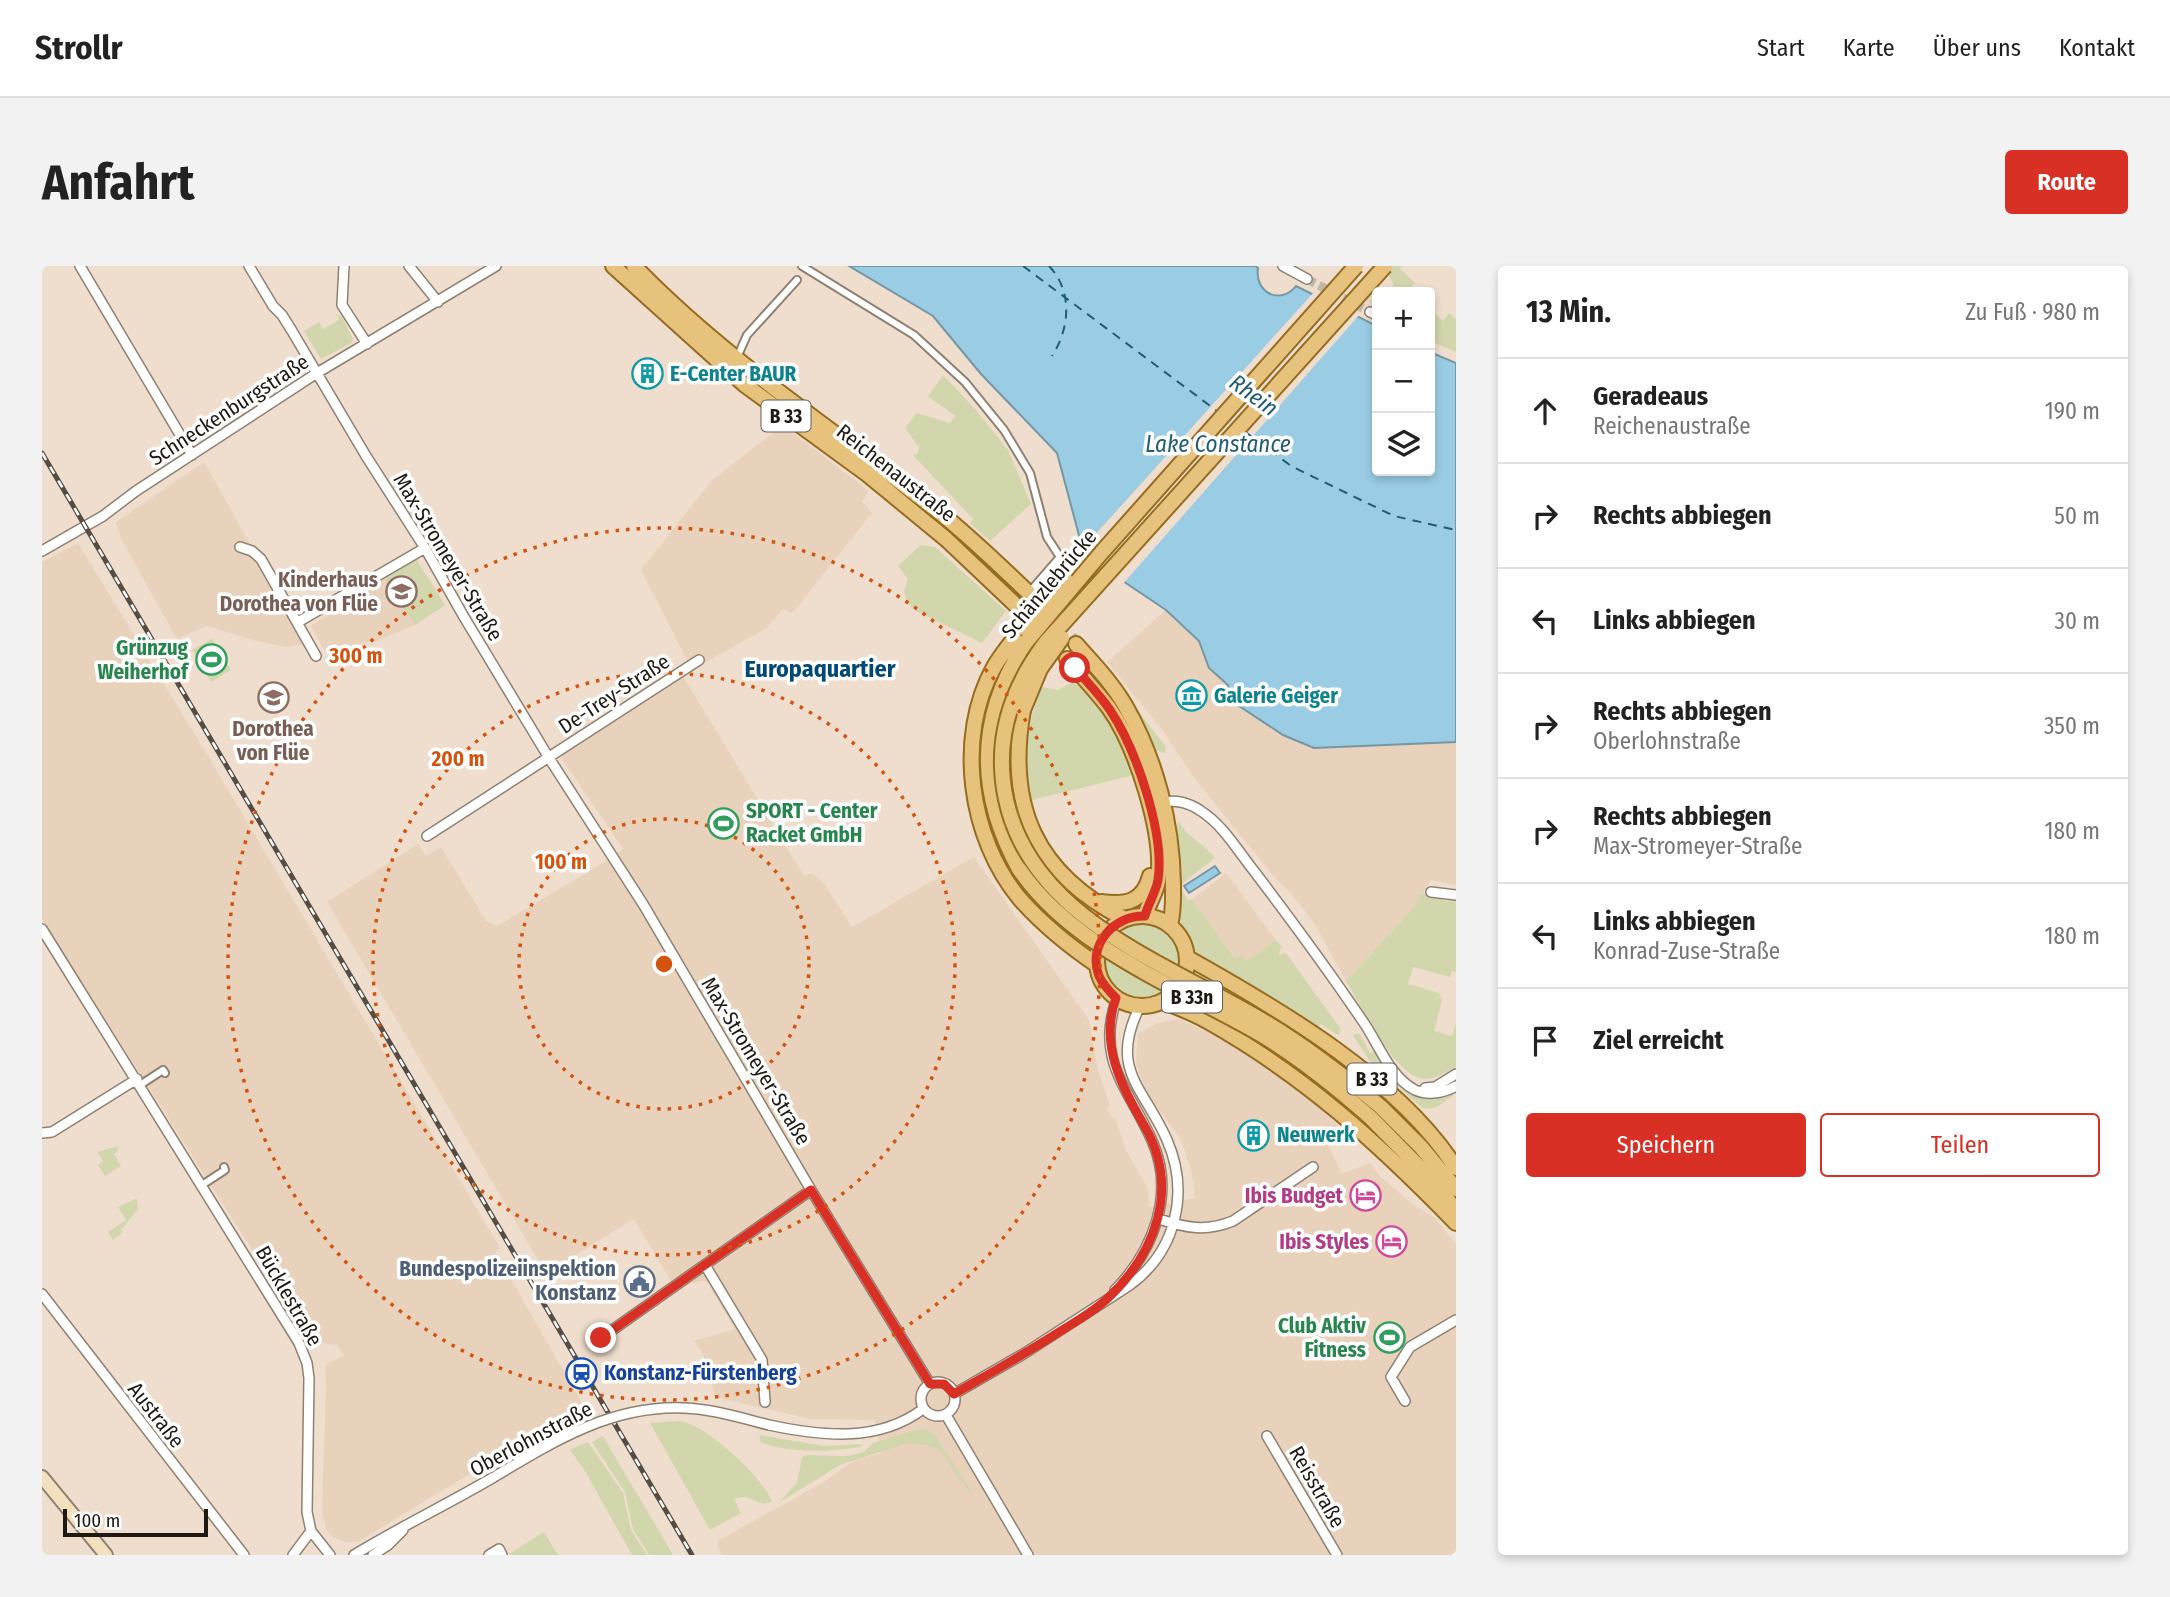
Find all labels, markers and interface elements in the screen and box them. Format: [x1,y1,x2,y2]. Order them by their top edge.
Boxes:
text: Strollr [35,28,123,68]
text: Start [1757,34,1805,62]
text: Karte [1843,34,1895,62]
text: Über uns [1933,34,2021,62]
text: Kontakt [2059,34,2135,62]
button: Route [2005,150,2128,214]
text: Anfahrt [42,153,195,212]
map controls [1372,287,1435,476]
button: + [1372,287,1435,350]
text: 13 Min. [1526,294,1611,330]
text: Zu Fuß · 980 m [1965,298,2100,326]
street label: Schneckenburgstraße [144,349,314,471]
button: − [1372,350,1435,413]
building icon: E-Center BAUR [630,357,664,391]
place label: E-Center BAUR [670,361,797,387]
water label: Rhein [1224,368,1284,422]
text: Geradeaus [1593,381,1708,412]
icon: ahead [1526,392,1564,430]
text: 190 m [2045,397,2100,425]
road number: B 33 [762,400,810,432]
text: Reichenaustraße [1593,412,1751,440]
button: layers [1372,413,1435,476]
street label: Reichenaustraße [831,418,961,528]
water label: Lake Constance [1145,430,1291,458]
street label: Max-Stromeyer-Straße [388,468,508,646]
icon: right [1526,497,1564,535]
text: Rechts abbiegen [1593,500,1772,531]
text: 50 m [2054,502,2100,530]
street label: Schänzlebrücke [996,524,1102,644]
place label: Kinderhaus Dorothea von Flüe [220,567,378,617]
school or university icon: Kinderhaus Dorothea von Flüe [384,575,418,609]
icon: left [1526,602,1564,640]
text: Links abbiegen [1593,605,1756,636]
text: 30 m [2055,607,2100,635]
place label: Grünzug Weiherhof [97,635,190,685]
sports icon: Grünzug Weiherhof [194,643,228,677]
text: 300 m [328,643,383,669]
street label: De-Trey-Straße [554,648,674,740]
route start [1059,652,1090,683]
district label: Europaquartier [744,655,896,683]
museum icon: Galerie Geiger [1174,679,1208,713]
school or university icon: Dorothea von Flüe [256,680,290,714]
place label: Galerie Geiger [1214,683,1338,709]
text: Rechts abbiegen [1593,696,1772,727]
icon: right [1526,707,1564,745]
text: 350 m [2044,712,2100,740]
place label: Dorothea von Flüe [232,716,314,766]
text: Oberlohnstraße [1593,727,1741,755]
text: 200 m [430,746,485,772]
place label: SPORT - Center Racket GmbH [746,798,878,848]
text: Rechts abbiegen [1593,801,1772,832]
sports icon: SPORT - Center Racket GmbH [706,806,740,840]
icon: right [1526,812,1564,850]
text: 180 m [2044,817,2100,845]
text: Max-Stromeyer-Straße [1593,832,1802,860]
text: 100 m [535,849,587,875]
text: Links abbiegen [1593,906,1756,937]
icon: left [1526,917,1564,955]
text: 180 m [2044,922,2100,950]
text: Konrad-Zuse-Straße [1593,937,1780,965]
centre of rings [652,952,676,976]
street label: Max-Stromeyer-Straße [696,972,816,1150]
road number: B 33n [1162,982,1222,1012]
icon: arrive [1526,1022,1564,1060]
text: Ziel erreicht [1593,1025,1724,1056]
road number: B 33 [1348,1064,1396,1094]
button: Speichern [1526,1113,1806,1177]
button: Teilen [1820,1113,2100,1177]
building icon: Neuwerk [1237,1118,1271,1152]
place label: Neuwerk [1277,1122,1355,1148]
hotel icon: Ibis Budget [1349,1179,1383,1213]
place label: Ibis Budget [1245,1183,1344,1209]
hotel icon: Ibis Styles [1375,1225,1409,1259]
place label: Ibis Styles [1279,1229,1369,1255]
street label: Bücklestraße [250,1241,328,1351]
place label: Bundespolizeiinspektion Konstanz [399,1256,616,1306]
public building icon: Bundespolizeiinspektion Konstanz [622,1264,656,1298]
place label: Club Aktiv Fitness [1278,1313,1366,1363]
sports icon: Club Aktiv Fitness [1372,1321,1406,1355]
route end [585,1322,616,1353]
station icon: Konstanz-Fürstenberg [564,1356,598,1390]
place label: Konstanz-Fürstenberg [604,1360,797,1386]
street label: Austraße [122,1377,190,1453]
street label: Oberlohnstraße [465,1396,597,1482]
street label: Reisstraße [1283,1442,1351,1532]
scale bar [63,1506,208,1538]
text: 100 m [74,1509,120,1532]

